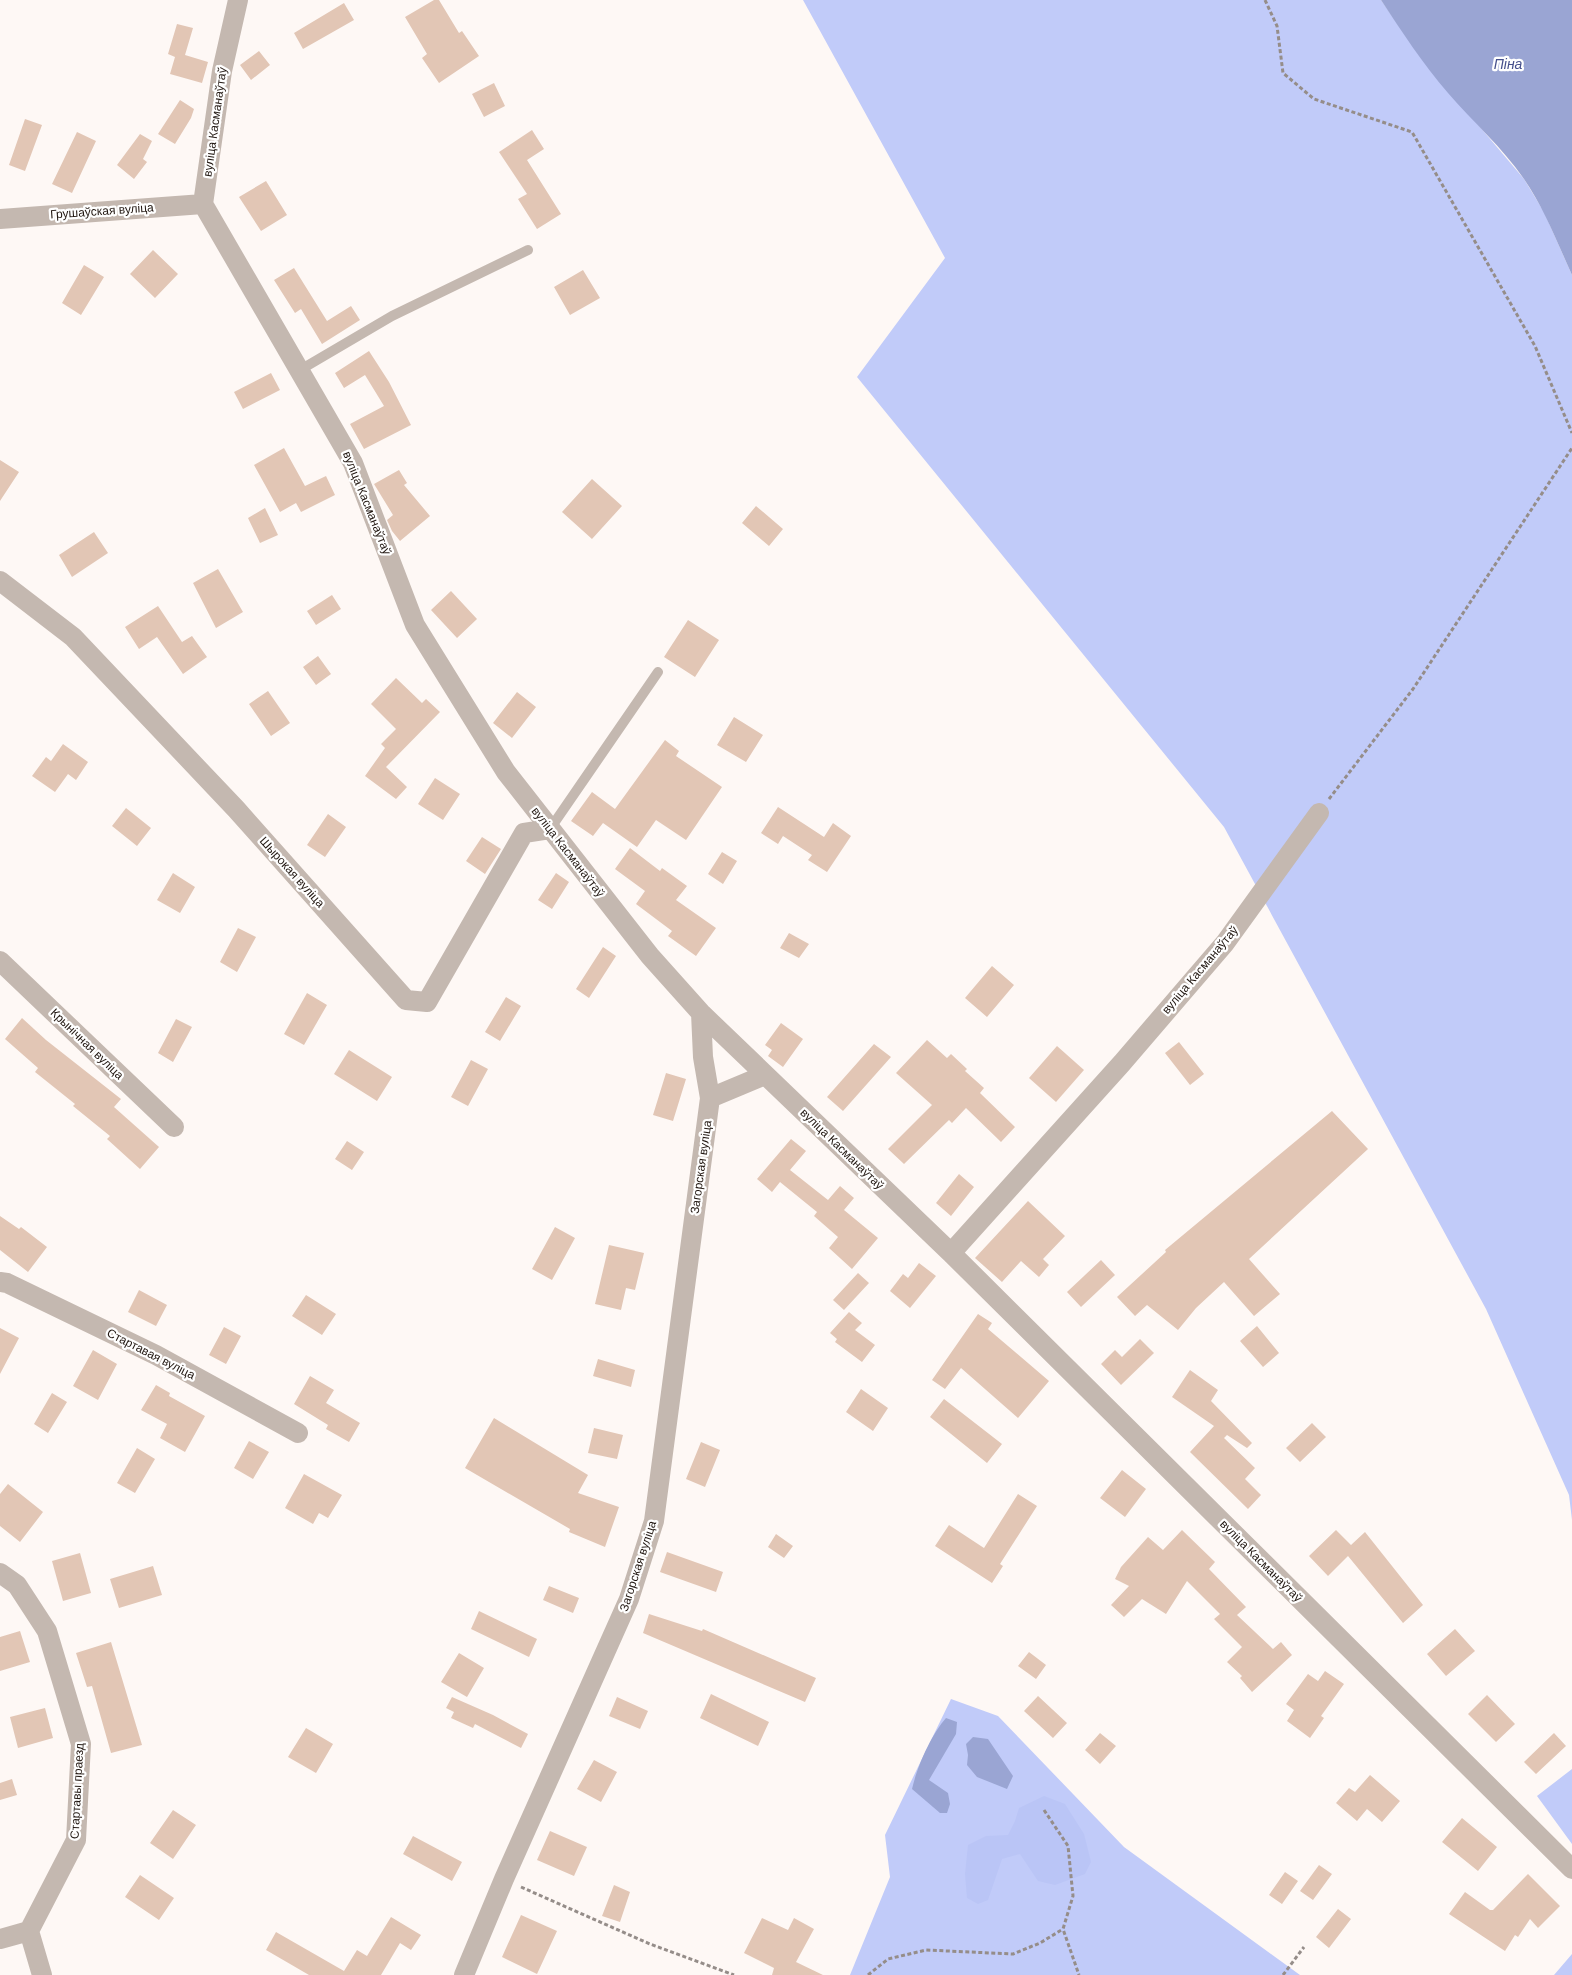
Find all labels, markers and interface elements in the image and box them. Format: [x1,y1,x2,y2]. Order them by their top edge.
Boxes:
water label: Піна [1494,56,1523,72]
street label: вуліца Касманаўтаў [200,66,230,178]
street label: Грушаўская вуліца [50,200,155,222]
street label: вуліца Касманаўтаў [340,449,394,557]
street label: вуліца Касманаўтаў [529,804,607,900]
street label: Шырокая вуліца [257,834,328,910]
street label: вуліца Касманаўтаў [1159,923,1241,1017]
street label: Крынічная вуліца [48,1006,127,1083]
street label: вуліца Касманаўтаў [797,1106,887,1192]
street label: Загорская вуліца [687,1119,715,1215]
street label: Стартавая вуліца [105,1326,198,1382]
street label: вуліца Касманаўтаў [1217,1517,1305,1605]
street label: Загорская вуліца [617,1519,659,1613]
street label: Стартавы праезд [67,1743,87,1839]

